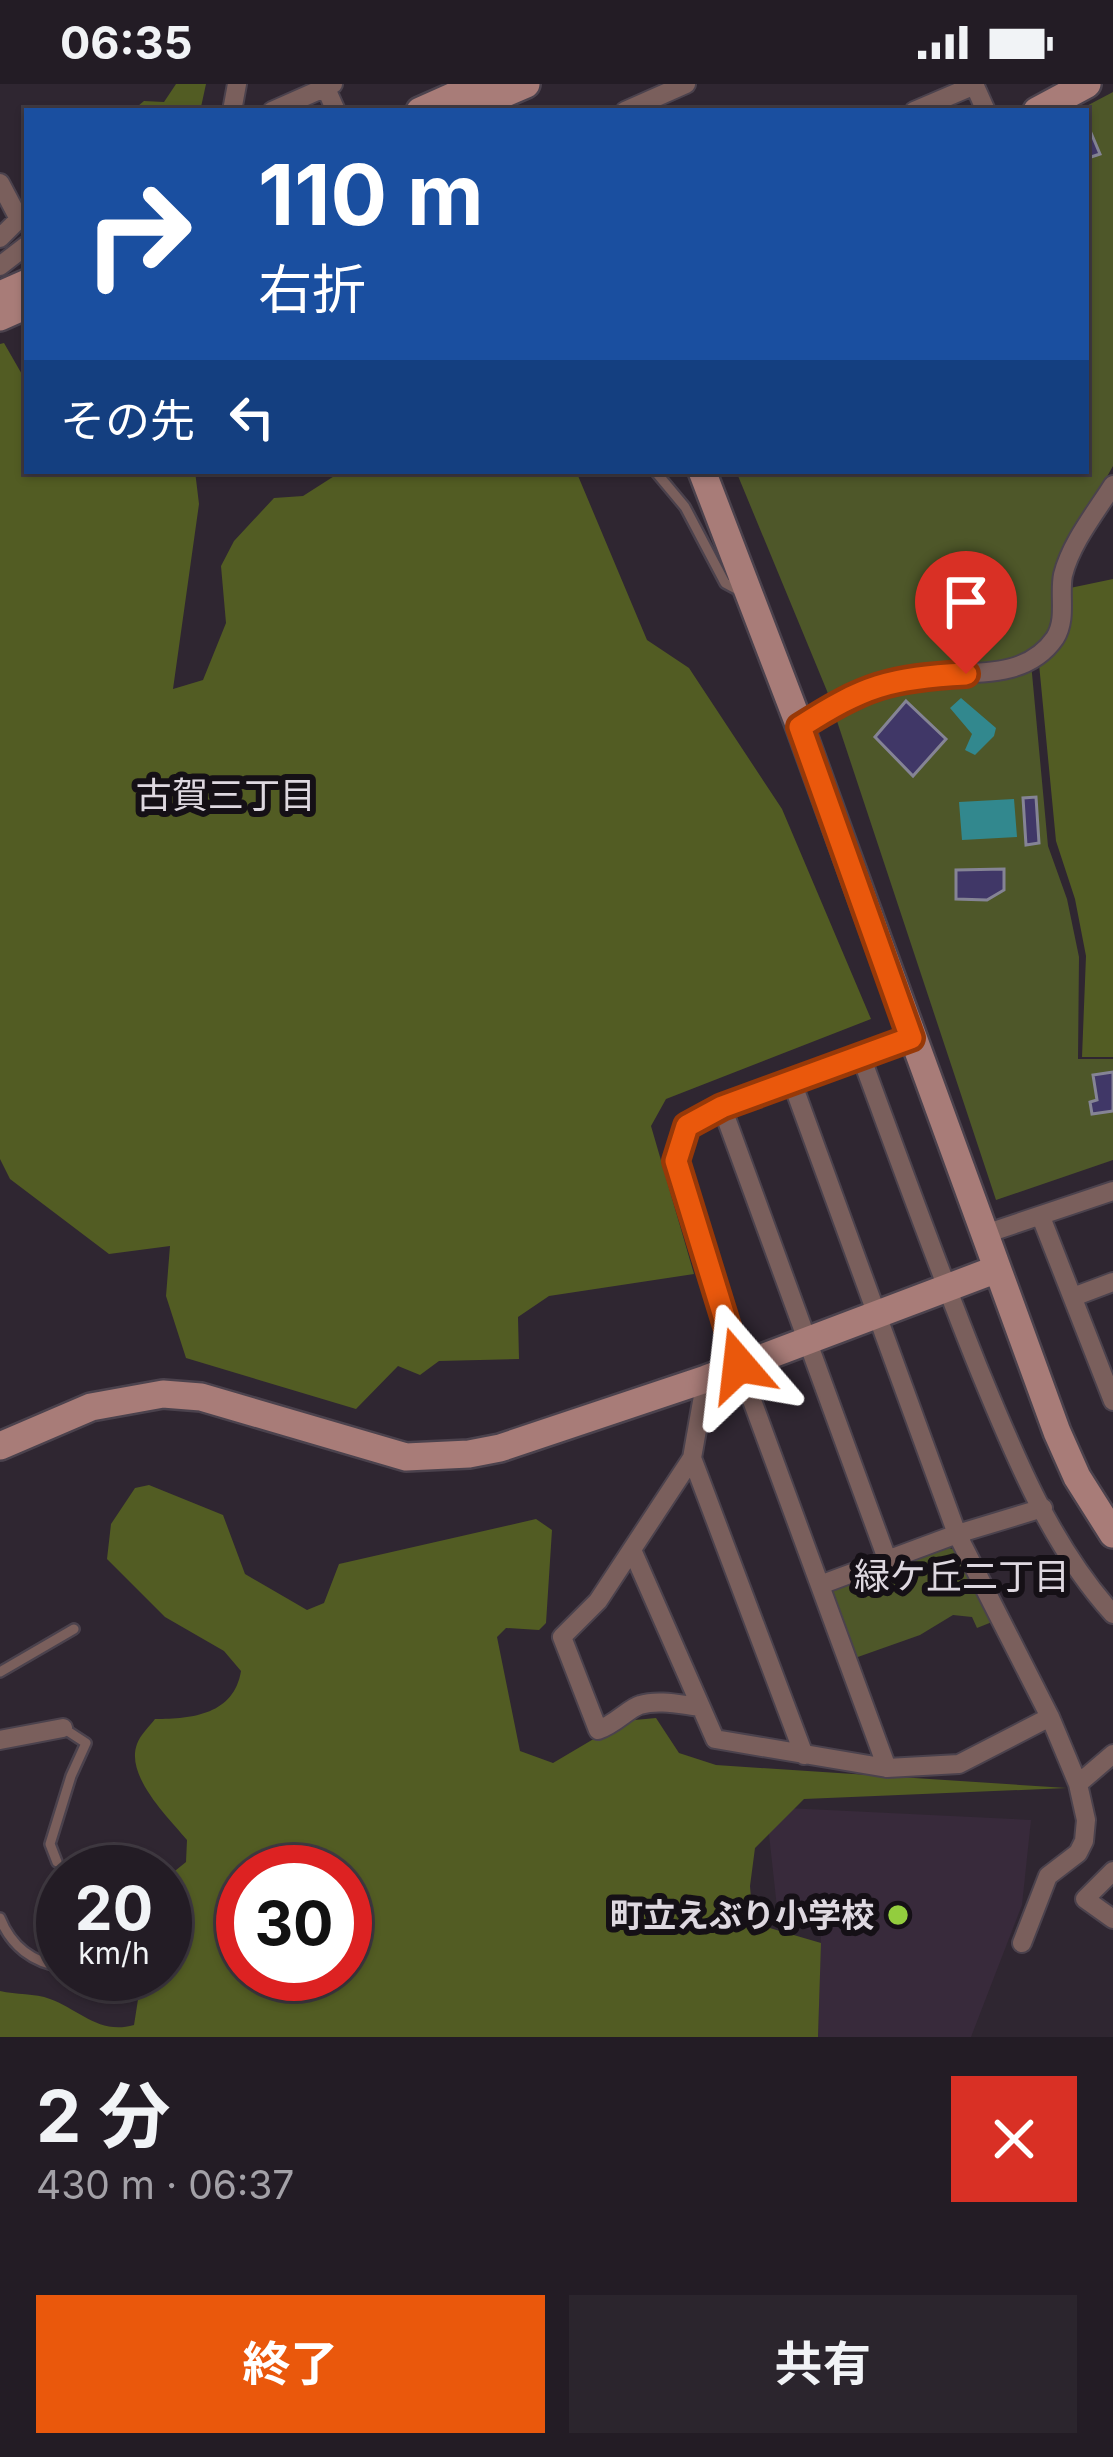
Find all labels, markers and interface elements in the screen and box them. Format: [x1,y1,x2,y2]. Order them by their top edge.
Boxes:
text: 06:35 [60,15,192,70]
text: 110 m [258,144,484,245]
icon: right [60,156,216,312]
text: 右折 [258,257,366,322]
icon: left [219,384,285,450]
text: その先 [60,393,195,448]
pin [915,551,1017,674]
icon: arrive [933,569,999,635]
district label: 古賀三丁目 [136,773,316,817]
position arrow [676,1302,802,1428]
district label: 緑ケ丘二丁目 [854,1554,1070,1598]
speed limit sign: 30 [216,1845,372,2001]
text: 20 [75,1872,153,1944]
place label: 町立えぶり小学校 [610,1895,874,1935]
marker: 町立えぶり小学校 [885,1902,911,1928]
text: km/h [78,1935,150,1971]
text: 2 分 [36,2072,170,2159]
button: close [951,2076,1077,2202]
text: 430 m · 06:37 [36,2161,294,2208]
button: 終了 [36,2295,545,2433]
button: 共有 [569,2295,1077,2433]

